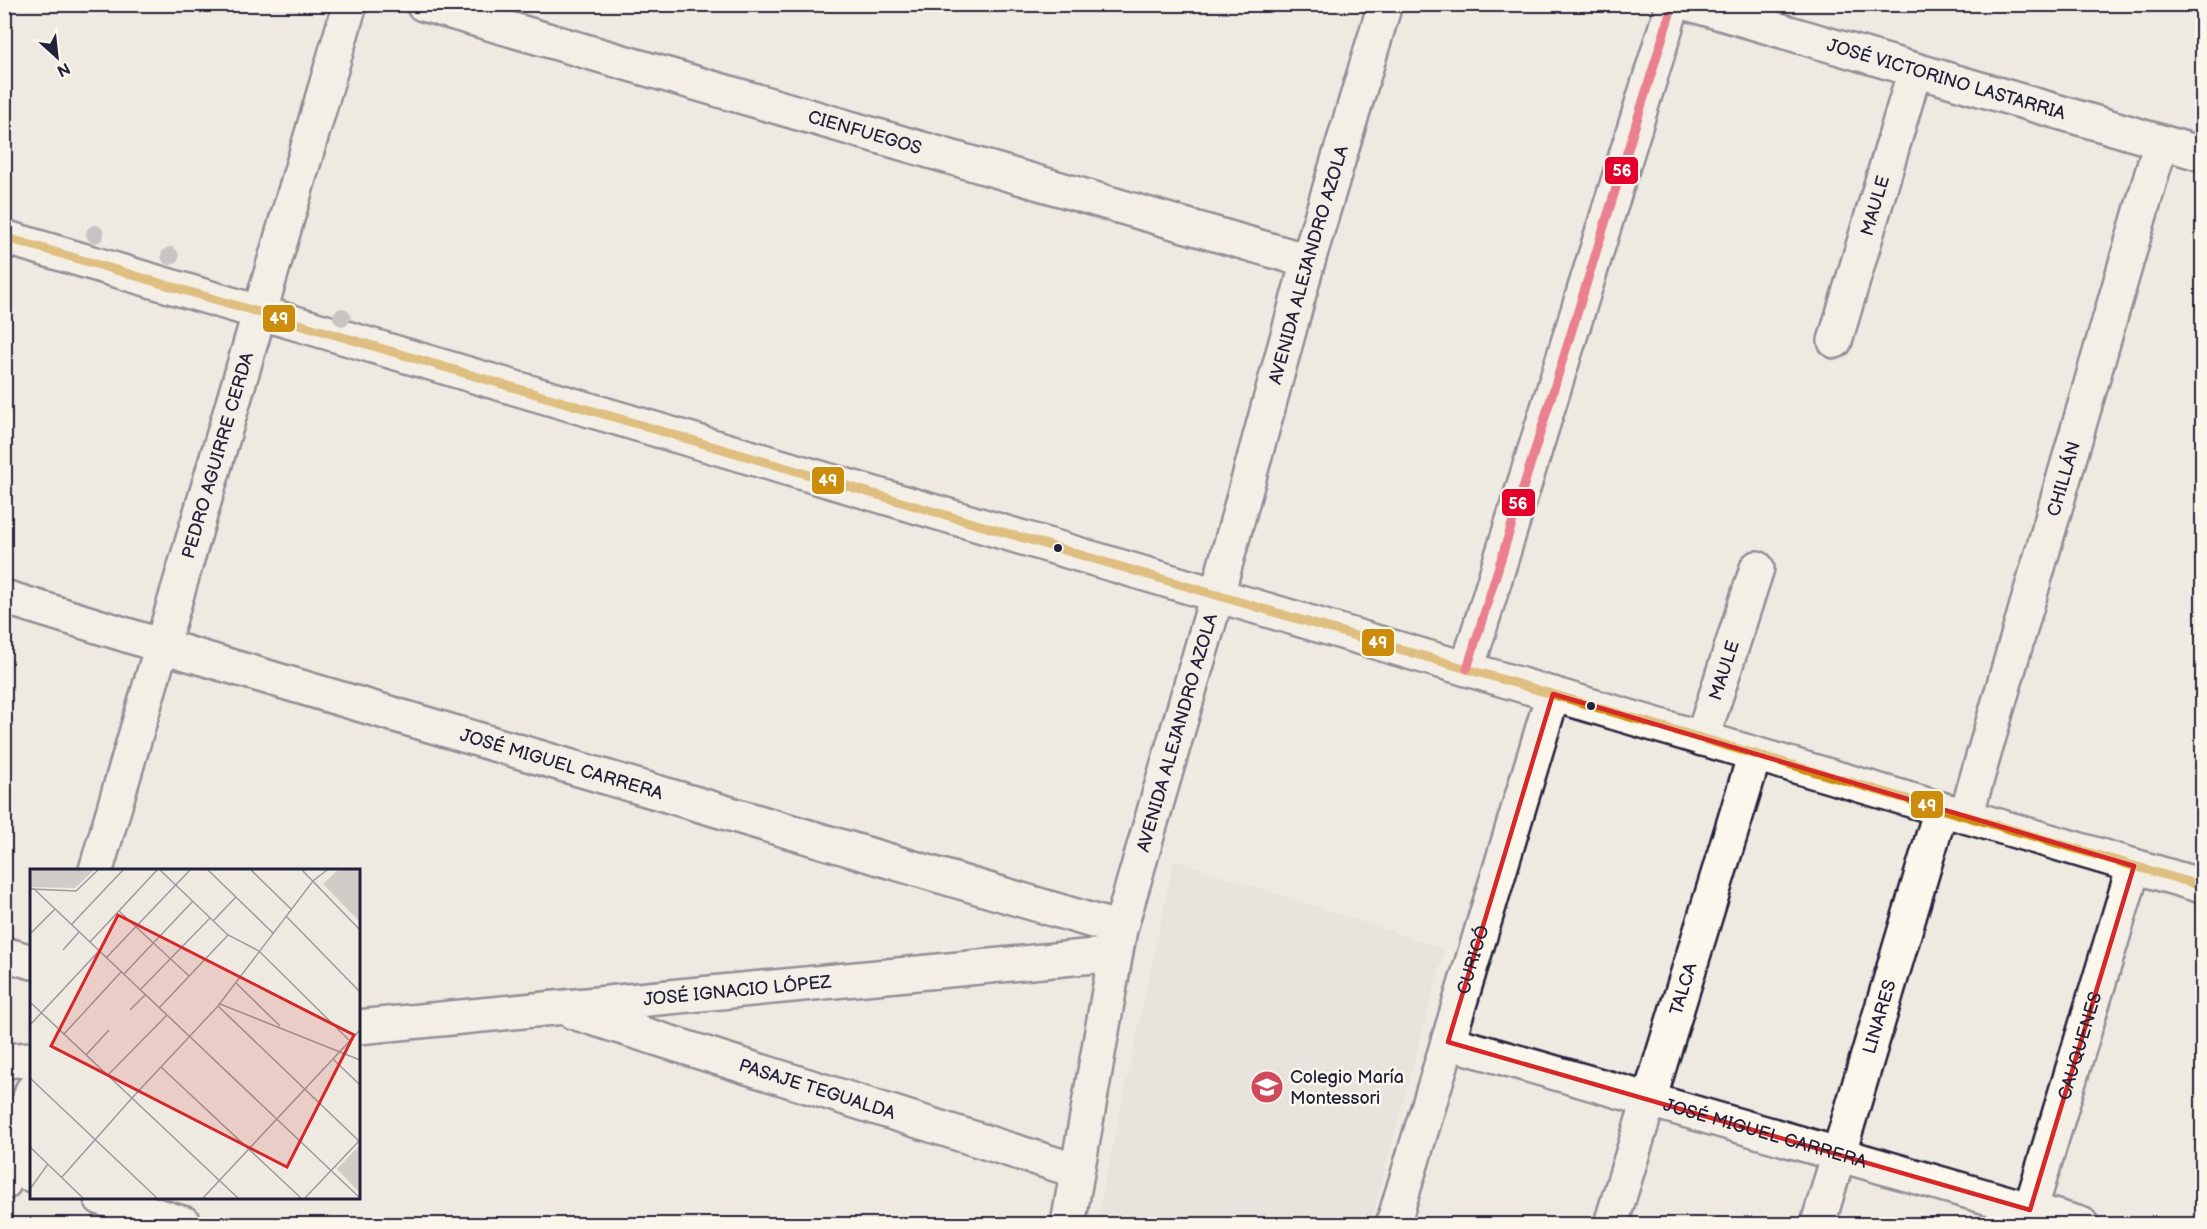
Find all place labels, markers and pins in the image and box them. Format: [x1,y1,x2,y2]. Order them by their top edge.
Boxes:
unlabelled marker [1052,542,1064,554]
unlabelled marker [1585,700,1597,712]
place label: Colegio María Montessori [1290,1067,1404,1109]
school or university icon: Colegio María Montessori [1249,1069,1285,1105]

